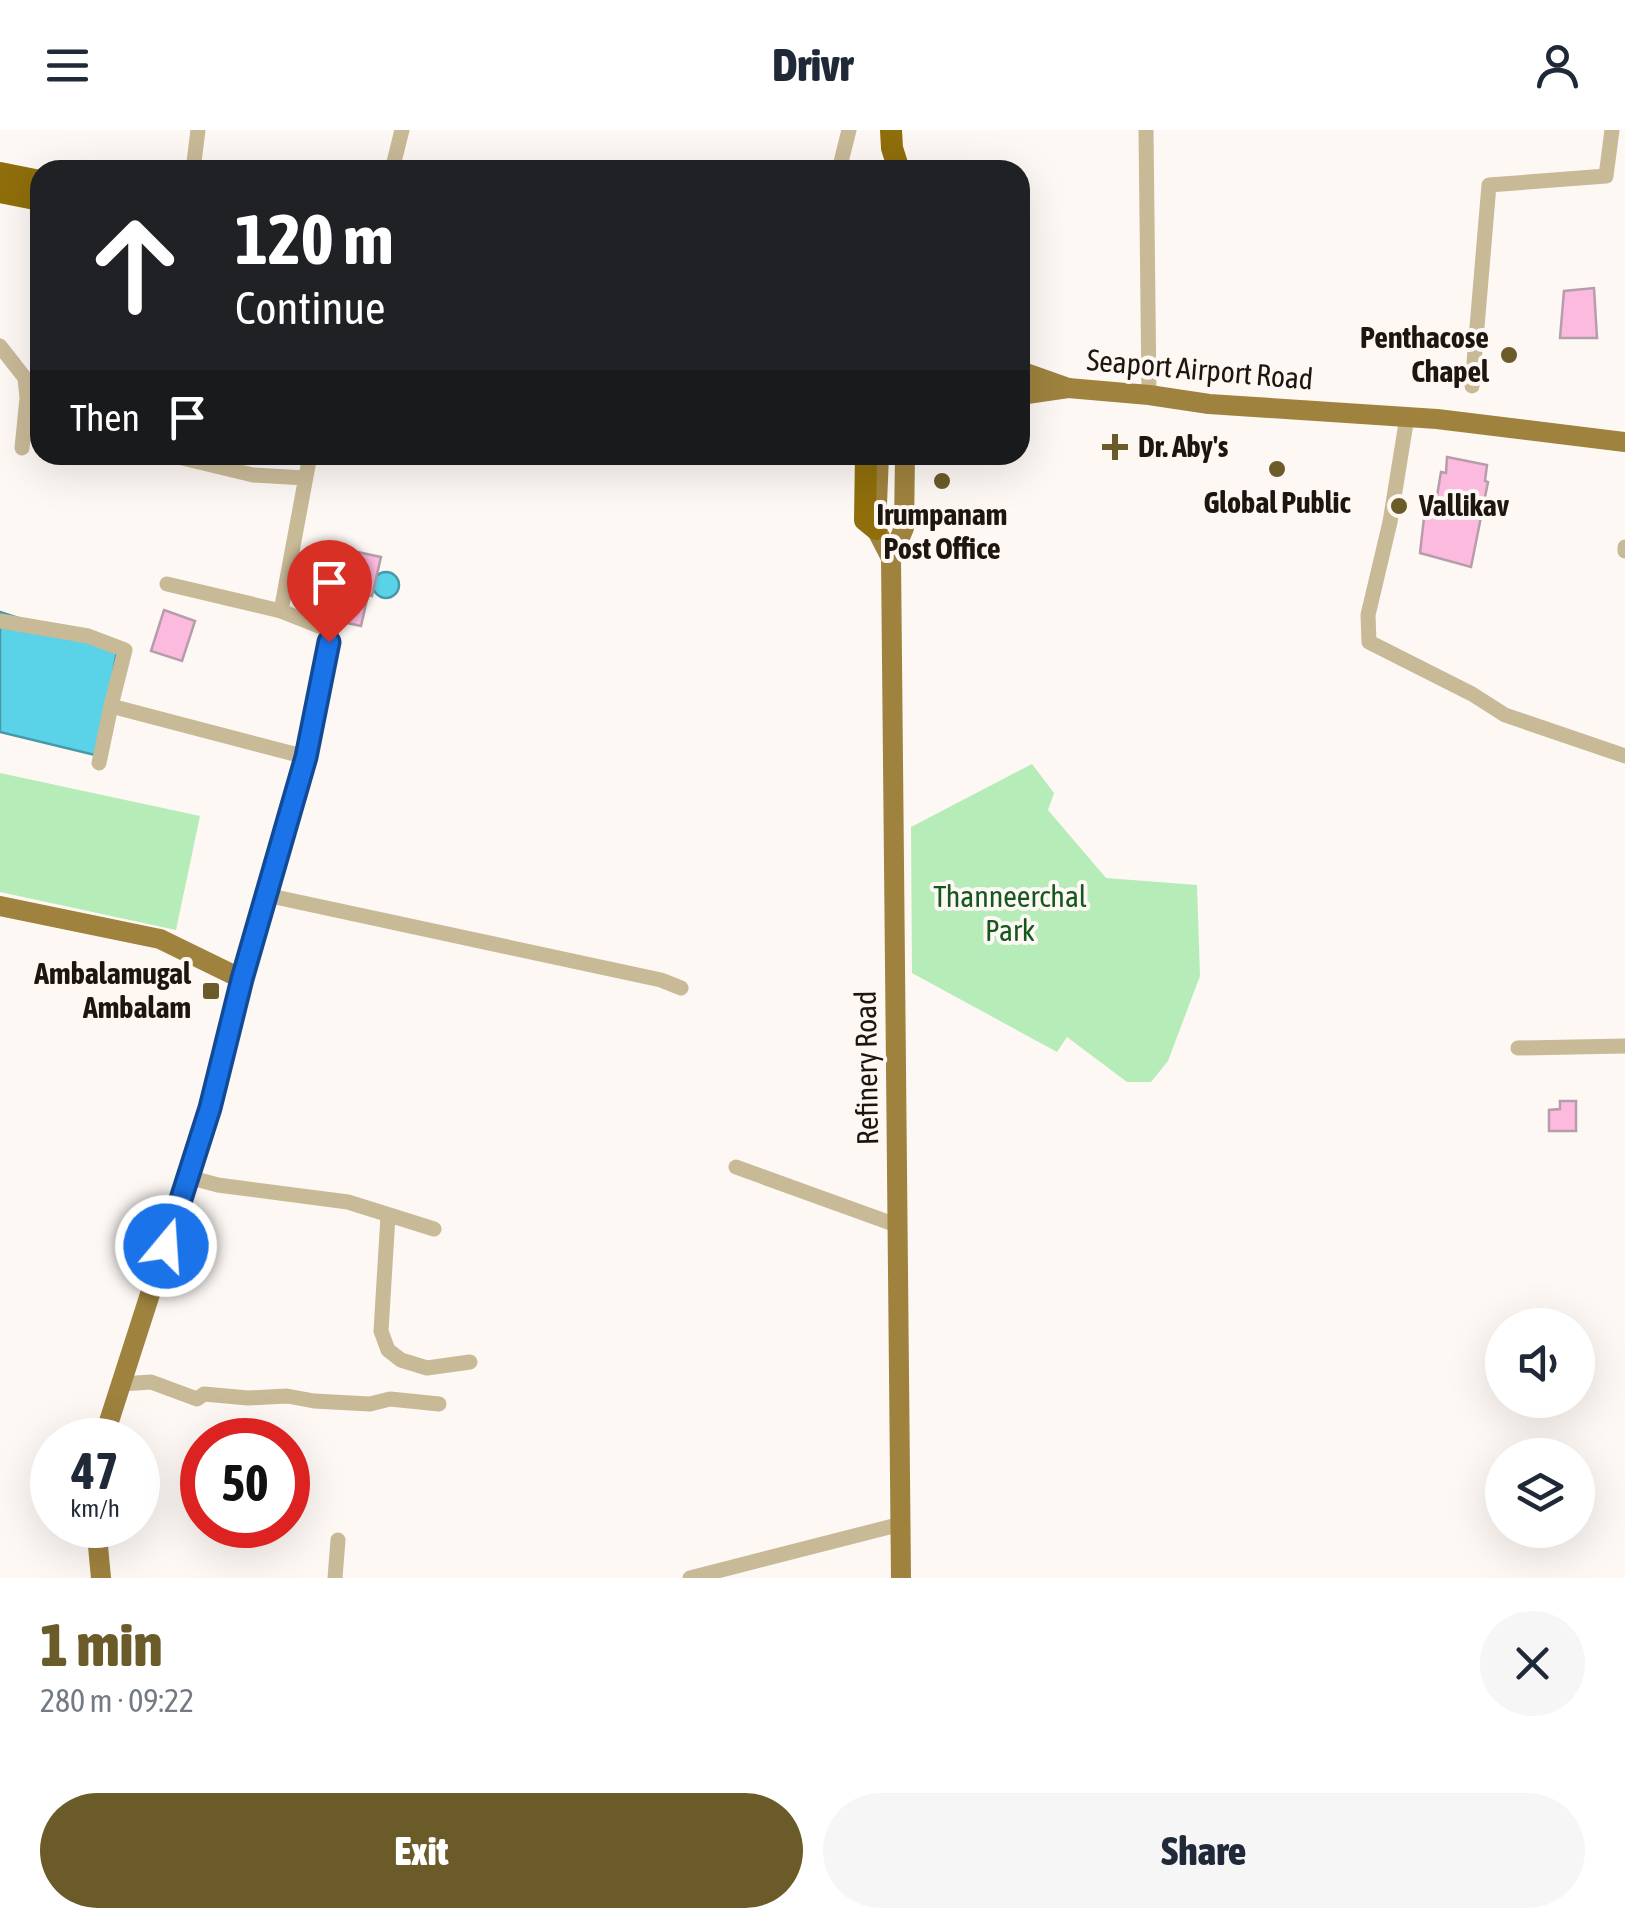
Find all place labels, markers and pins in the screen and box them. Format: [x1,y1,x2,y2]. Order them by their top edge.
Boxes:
place label: Penthacose Chapel [1360,320,1490,388]
marker: Penthacose Chapel [1498,344,1520,366]
place label: Dr. Aby's [1138,429,1229,463]
marker: Dr. Aby's [1102,434,1128,460]
marker: Global Public [1266,458,1288,480]
marker: Irumpanam Post Office [931,470,953,492]
place label: Global Public [1203,485,1351,519]
place label: Vallikav [1418,488,1510,522]
marker: Vallikav [1388,495,1410,517]
place label: Irumpanam Post Office [877,497,1007,565]
pin [287,540,372,643]
place label: Ambalamugal Ambalam [33,956,192,1024]
marker: Ambalamugal Ambalam [200,980,222,1002]

